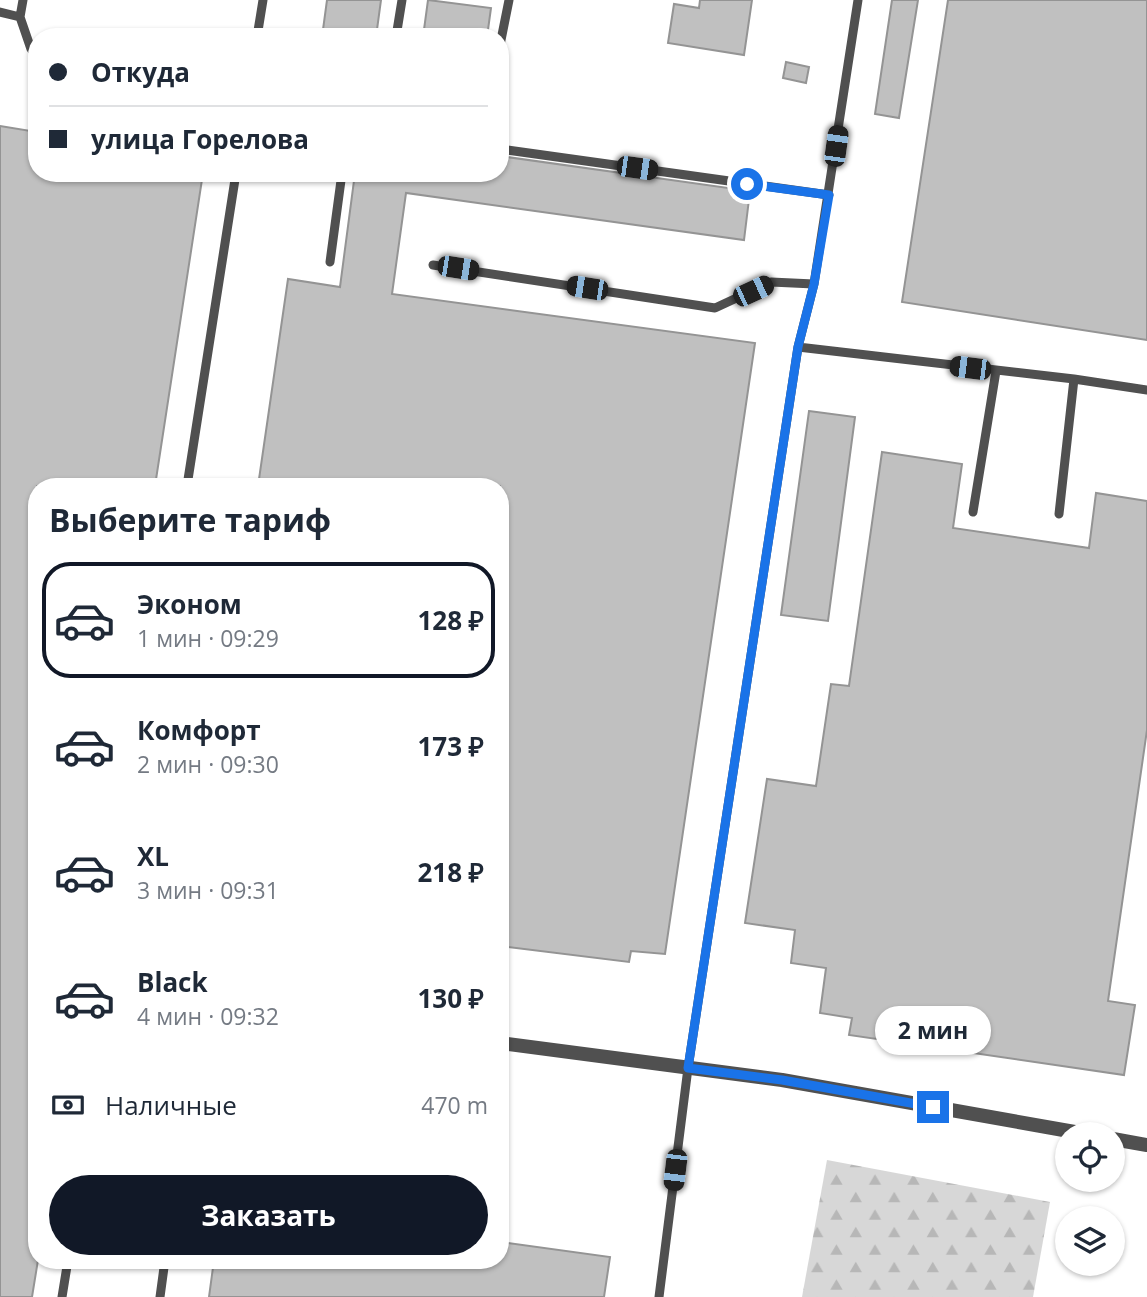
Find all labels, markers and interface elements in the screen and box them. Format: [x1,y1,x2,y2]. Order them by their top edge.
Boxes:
text: Откуда [91,54,190,90]
text: улица Горелова [91,121,309,157]
car [823,124,850,168]
car [615,155,660,181]
route start [731,168,763,200]
car [436,254,481,282]
car [730,273,777,309]
car [565,274,610,302]
car [948,355,993,381]
text: Выберите тариф [49,498,331,541]
text: Эконом [137,586,242,622]
icon: car [53,589,116,652]
text: 128 ₽ [418,602,484,638]
text: 1 мин · 09:29 [137,622,279,654]
text: Комфорт [137,712,261,748]
icon: car [53,715,116,778]
text: 173 ₽ [418,728,484,764]
text: 2 мин · 09:30 [137,748,279,780]
text: XL [137,838,169,874]
icon: car [53,841,116,904]
text: 218 ₽ [418,854,484,890]
text: 3 мин · 09:31 [137,874,279,906]
text: Black [137,964,208,1000]
icon: car [53,967,116,1030]
text: 130 ₽ [418,980,484,1016]
text: 4 мин · 09:32 [137,1000,279,1032]
callout: 2 мин [875,1006,991,1054]
text: 2 мин [898,1014,968,1046]
icon: cash [49,1086,87,1124]
text: Наличные [105,1087,237,1123]
text: 470 m [421,1089,488,1121]
route end [917,1091,949,1123]
map controls [1055,1122,1125,1276]
button: locate [1055,1122,1125,1192]
car [663,1148,688,1192]
button: Заказать [49,1175,488,1255]
button: layers [1055,1206,1125,1276]

